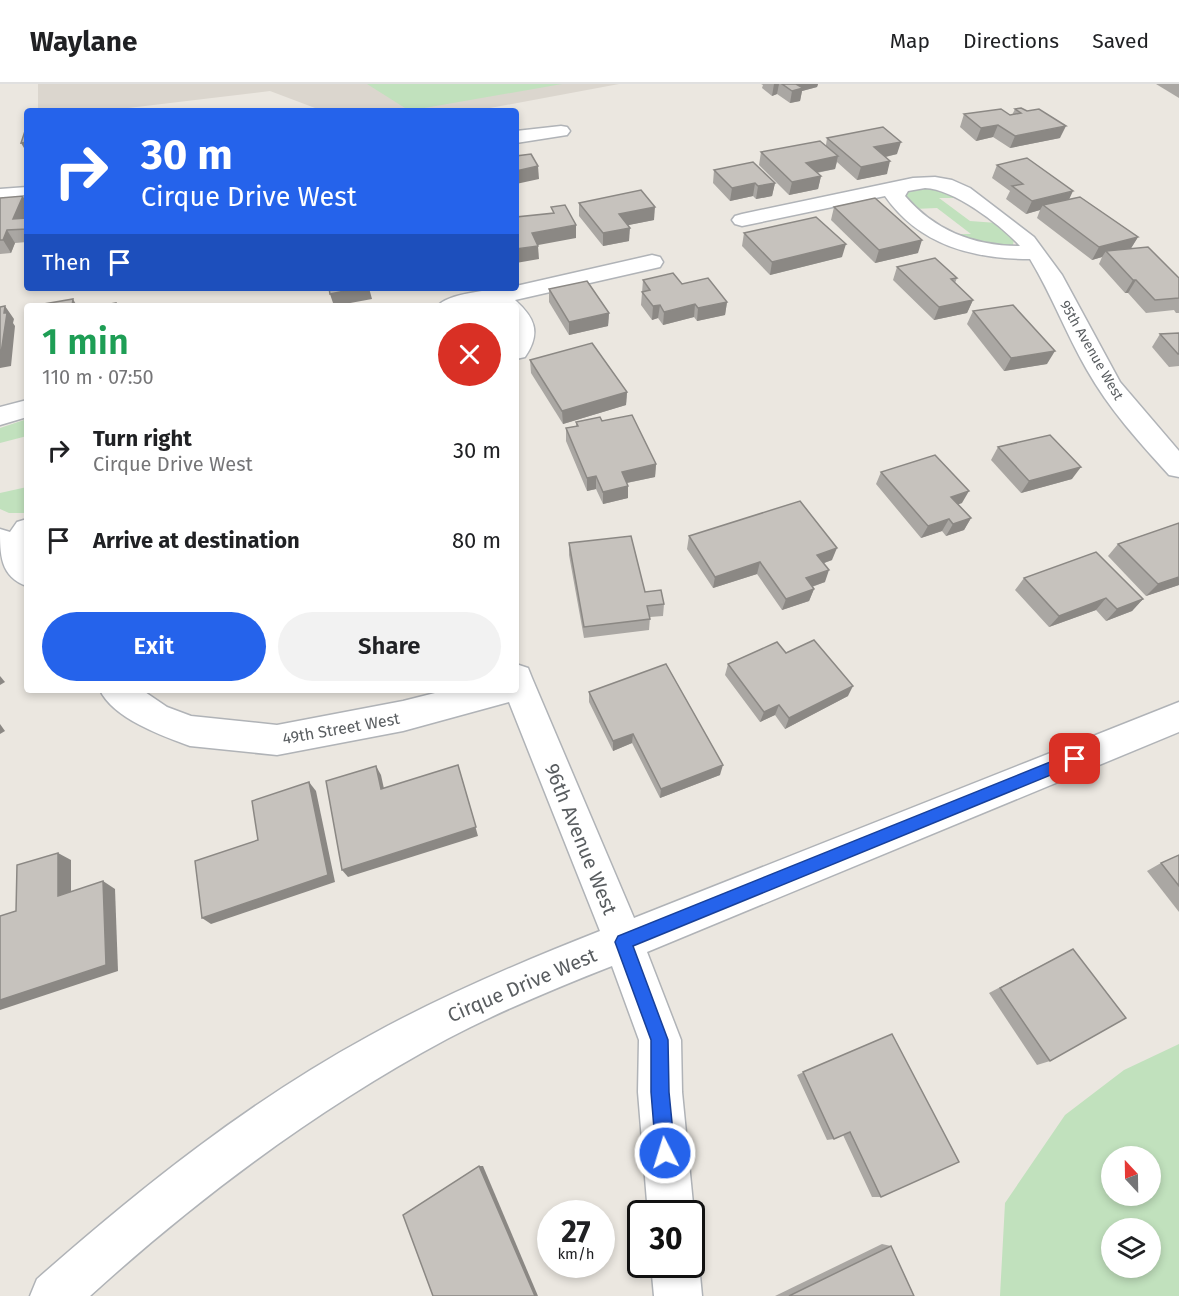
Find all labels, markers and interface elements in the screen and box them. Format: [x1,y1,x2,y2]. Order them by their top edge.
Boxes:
text: Waylane [30,25,137,58]
text: Map [890,28,930,54]
text: Directions [963,28,1059,54]
text: Saved [1092,28,1149,54]
text: 30 m [141,130,233,180]
icon: right [42,132,120,210]
text: Cirque Drive West [141,181,357,213]
icon: arrive [103,246,136,279]
text: Then [42,249,91,276]
street label: 95th Avenue West [1056,297,1127,404]
text: 1 min [42,320,129,364]
button: close [438,323,501,386]
text: 110 m · 07:50 [42,365,154,389]
text: Turn right [93,425,192,452]
icon: right [42,434,75,467]
text: 30 m [453,437,501,464]
text: Cirque Drive West [93,452,253,476]
icon: arrive [42,524,75,557]
text: Arrive at destination [93,527,300,554]
text: 80 m [452,527,501,554]
button: Exit [42,612,266,681]
button: Share [278,612,501,681]
street label: 49th Street West [281,709,401,748]
pin [1049,733,1100,784]
icon: arrive [1058,742,1091,775]
street label: 96th Avenue West [540,760,623,919]
street label: Cirque Drive West [444,942,601,1027]
position arrow [633,1121,697,1185]
north arrow [1101,1146,1161,1206]
map controls [1101,1146,1161,1278]
speed limit sign: 30 [627,1200,705,1278]
text: 27 [561,1214,591,1250]
button: layers [1101,1218,1161,1278]
text: km/h [557,1245,595,1263]

